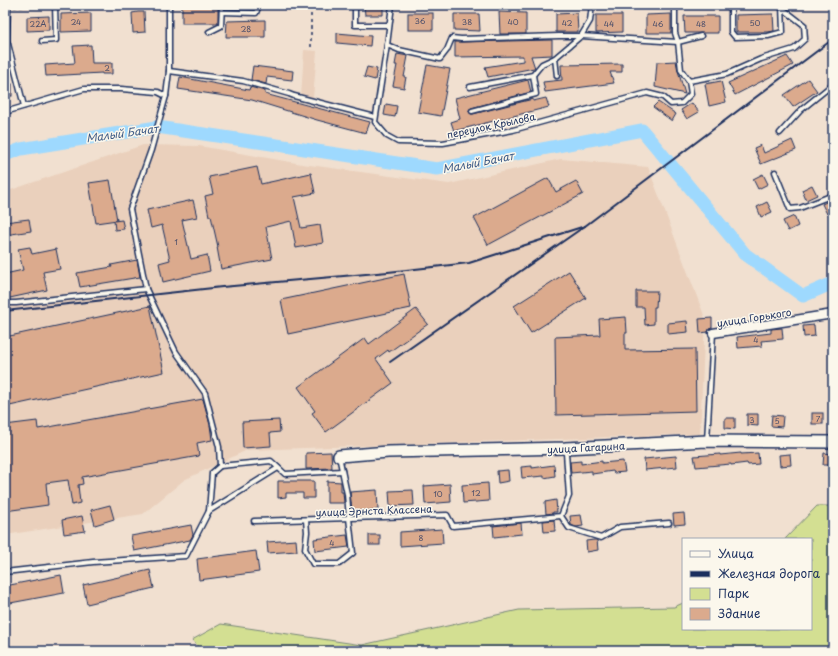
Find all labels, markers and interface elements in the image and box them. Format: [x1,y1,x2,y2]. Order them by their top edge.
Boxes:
house number: 36 [415,15,426,27]
house number: 24 [71,16,81,28]
house number: 38 [462,16,472,28]
house number: 40 [507,16,519,28]
house number: 42 [562,17,573,29]
house number: 50 [750,17,761,29]
house number: 22А [30,18,46,30]
house number: 44 [604,18,614,30]
house number: 46 [653,18,664,30]
house number: 48 [696,18,706,30]
house number: 28 [241,23,251,35]
house number: 2 [104,62,110,74]
street label: переулок Крылова [445,108,538,143]
water label: Малый Бачат [85,119,161,146]
water label: Малый Бачат [441,146,517,177]
house number: 1 [174,236,178,248]
street label: улица Горького [716,304,793,330]
house number: 4 [753,334,759,346]
house number: 7 [816,413,821,425]
house number: 3 [749,414,755,426]
house number: 5 [774,415,780,427]
street label: улица Гагарина [547,437,626,457]
house number: 12 [471,487,481,499]
house number: 10 [433,488,443,500]
street label: улица Эрнста Классена [315,500,433,520]
house number: 8 [419,532,424,544]
house number: 4 [329,537,335,549]
legend [682,538,812,630]
text: Улица [718,544,754,562]
text: Железная дорога [718,564,821,582]
text: Парк [718,584,750,602]
text: Здание [718,604,760,622]

